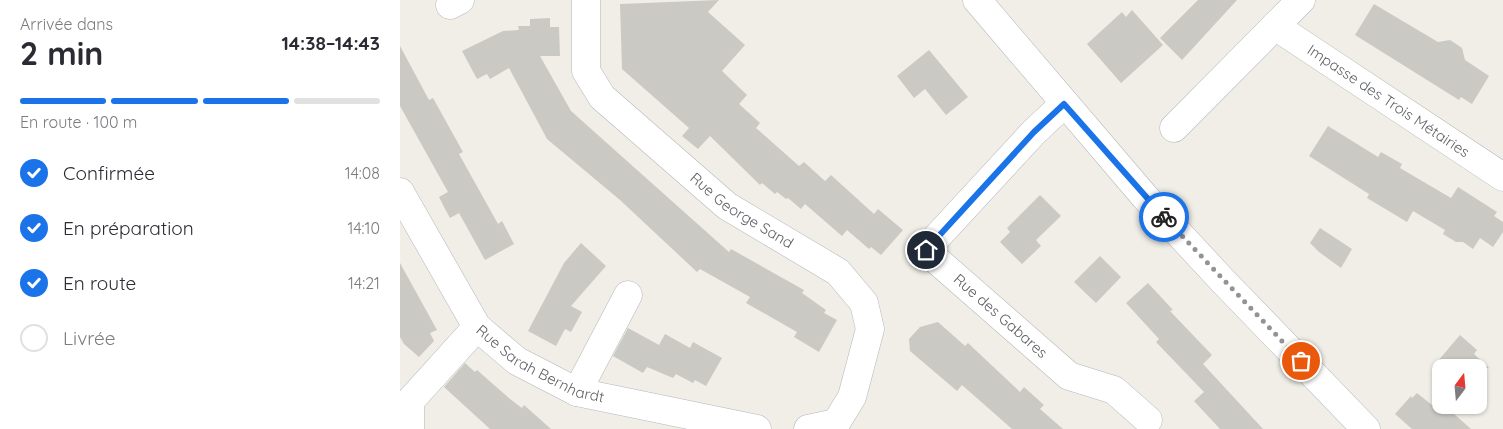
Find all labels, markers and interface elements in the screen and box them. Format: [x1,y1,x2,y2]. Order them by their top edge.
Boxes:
text: Arrivée dans [20,14,113,34]
text: 14:38–14:43 [281,31,380,55]
text: 2 min [20,33,103,73]
street label: Impasse des Trois Métairies [1304,40,1474,161]
text: En route · 100 m [20,112,137,132]
icon: check [20,159,48,187]
text: Confirmée [63,161,155,185]
text: 14:08 [345,163,380,183]
street label: Rue George Sand [686,168,797,252]
courier [1139,192,1189,242]
icon: bike [1150,203,1178,231]
icon: check [20,214,48,242]
text: En préparation [63,216,194,240]
text: 14:10 [347,218,380,238]
pin [905,229,947,271]
icon: home [912,236,940,264]
icon: check [20,269,48,297]
street label: Rue des Gabares [950,269,1052,362]
text: En route [63,271,136,295]
text: 14:21 [348,273,380,293]
street label: Rue Sarah Bernhardt [472,320,606,406]
text: Livrée [63,326,116,350]
pin [1280,340,1322,382]
icon: bag [1287,347,1315,375]
north arrow [1432,359,1488,414]
map controls [1432,359,1487,414]

